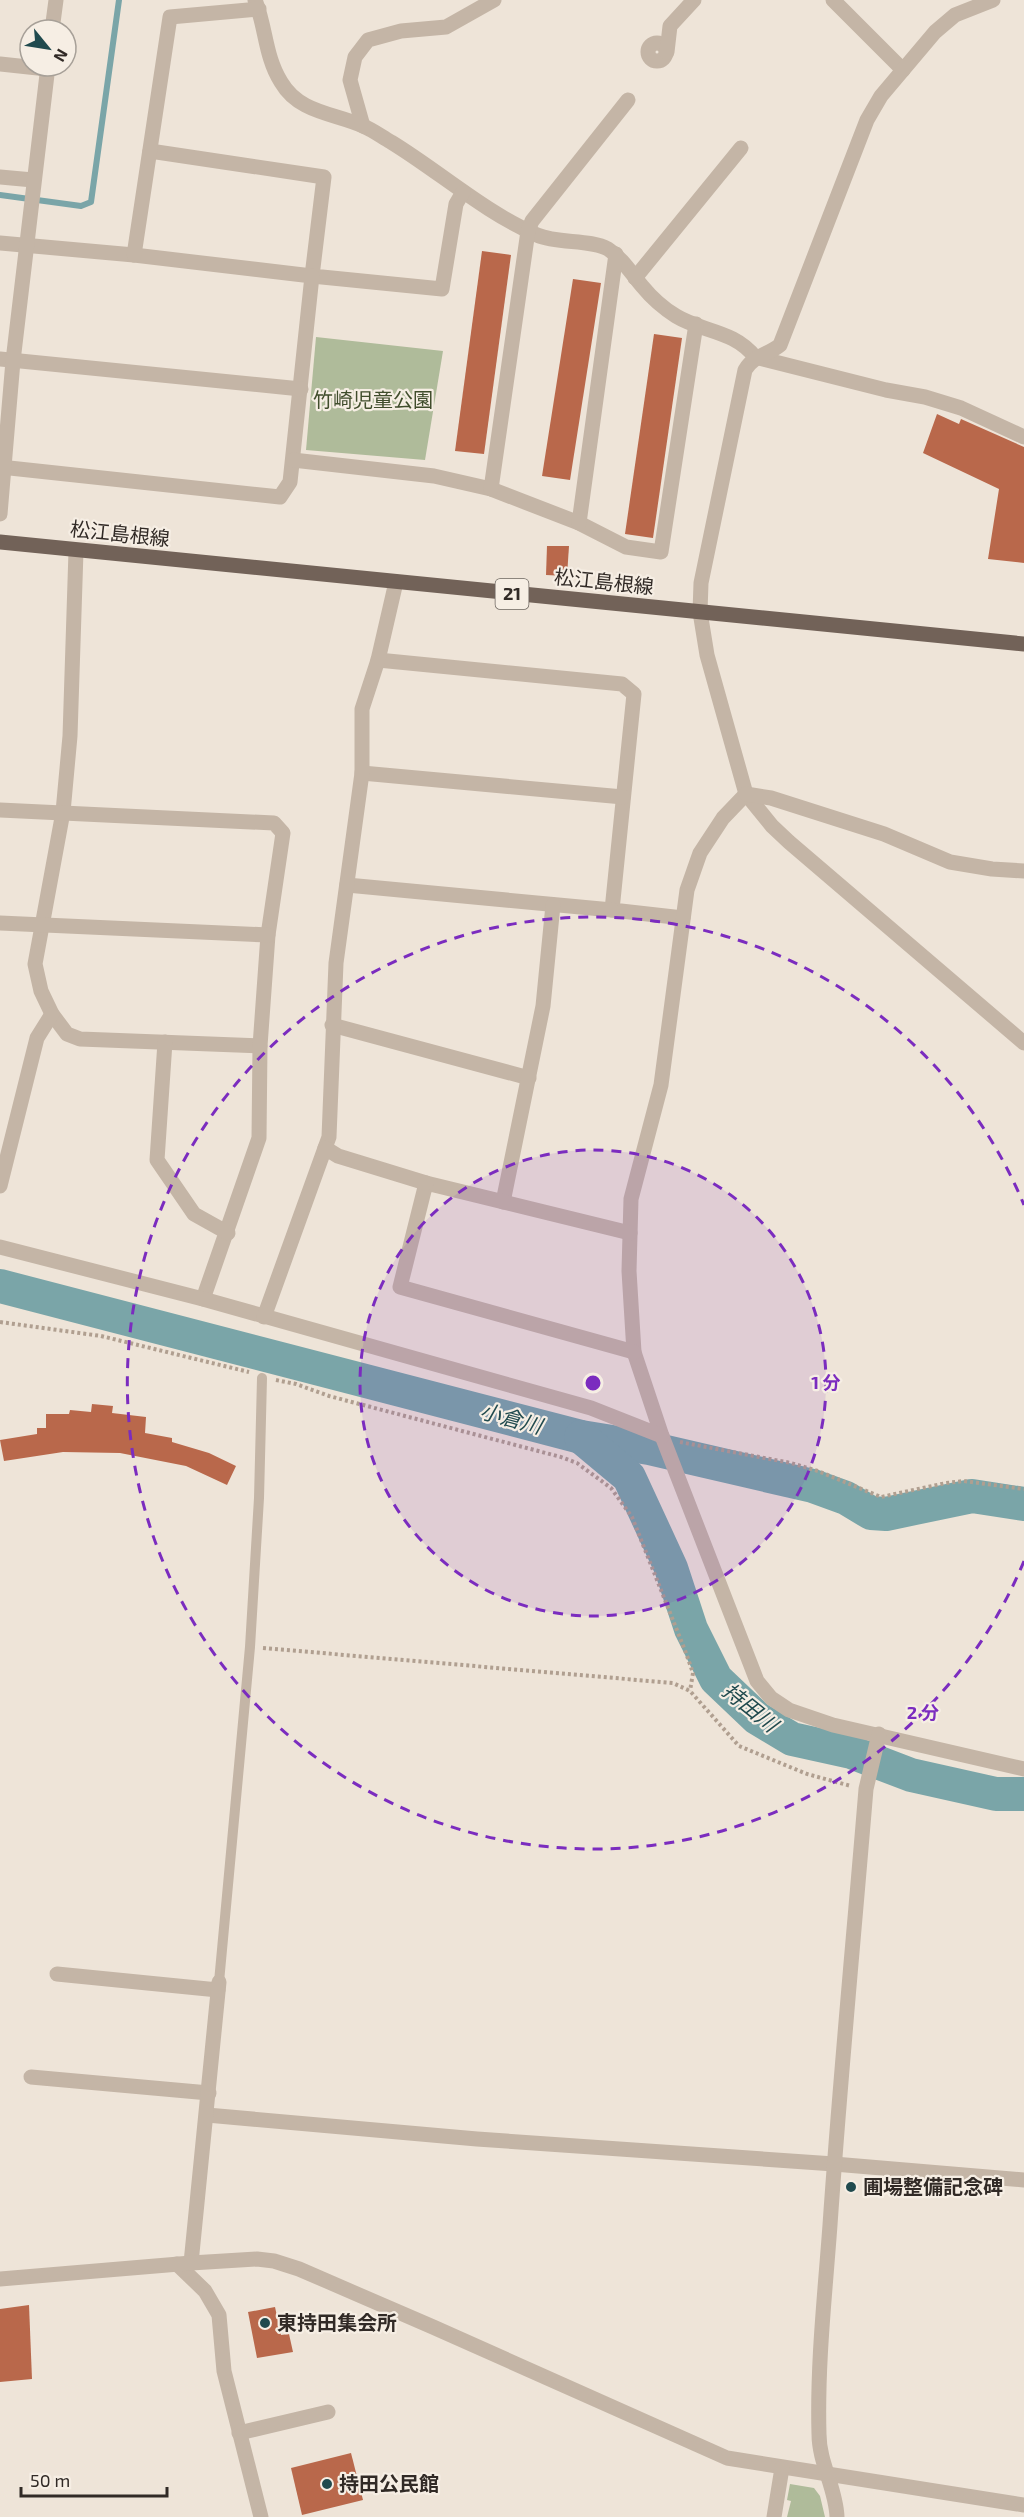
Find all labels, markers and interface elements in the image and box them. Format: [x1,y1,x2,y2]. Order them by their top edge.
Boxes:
north arrow [18,18,78,78]
text: N [50,46,73,66]
park label: 竹崎児童公園 [313,387,433,411]
street label: 松江島根線 [69,516,171,550]
street label: 松江島根線 [553,564,655,598]
road number: 21 [496,579,528,609]
text: 1 分 [811,1371,841,1393]
centre of rings [583,1373,603,1393]
water label: 小倉川 [478,1397,547,1438]
water label: 持田川 [719,1677,785,1738]
text: 2 分 [907,1701,939,1723]
place label: 圃場整備記念碑 [863,2174,1003,2198]
marker: 圃場整備記念碑 [844,2180,858,2194]
place label: 東持田集会所 [277,2310,397,2334]
marker: 東持田集会所 [258,2316,272,2330]
scale bar [21,2460,166,2498]
text: 50 m [30,2469,70,2491]
place label: 持田公民館 [339,2471,439,2495]
marker: 持田公民館 [320,2477,334,2491]

